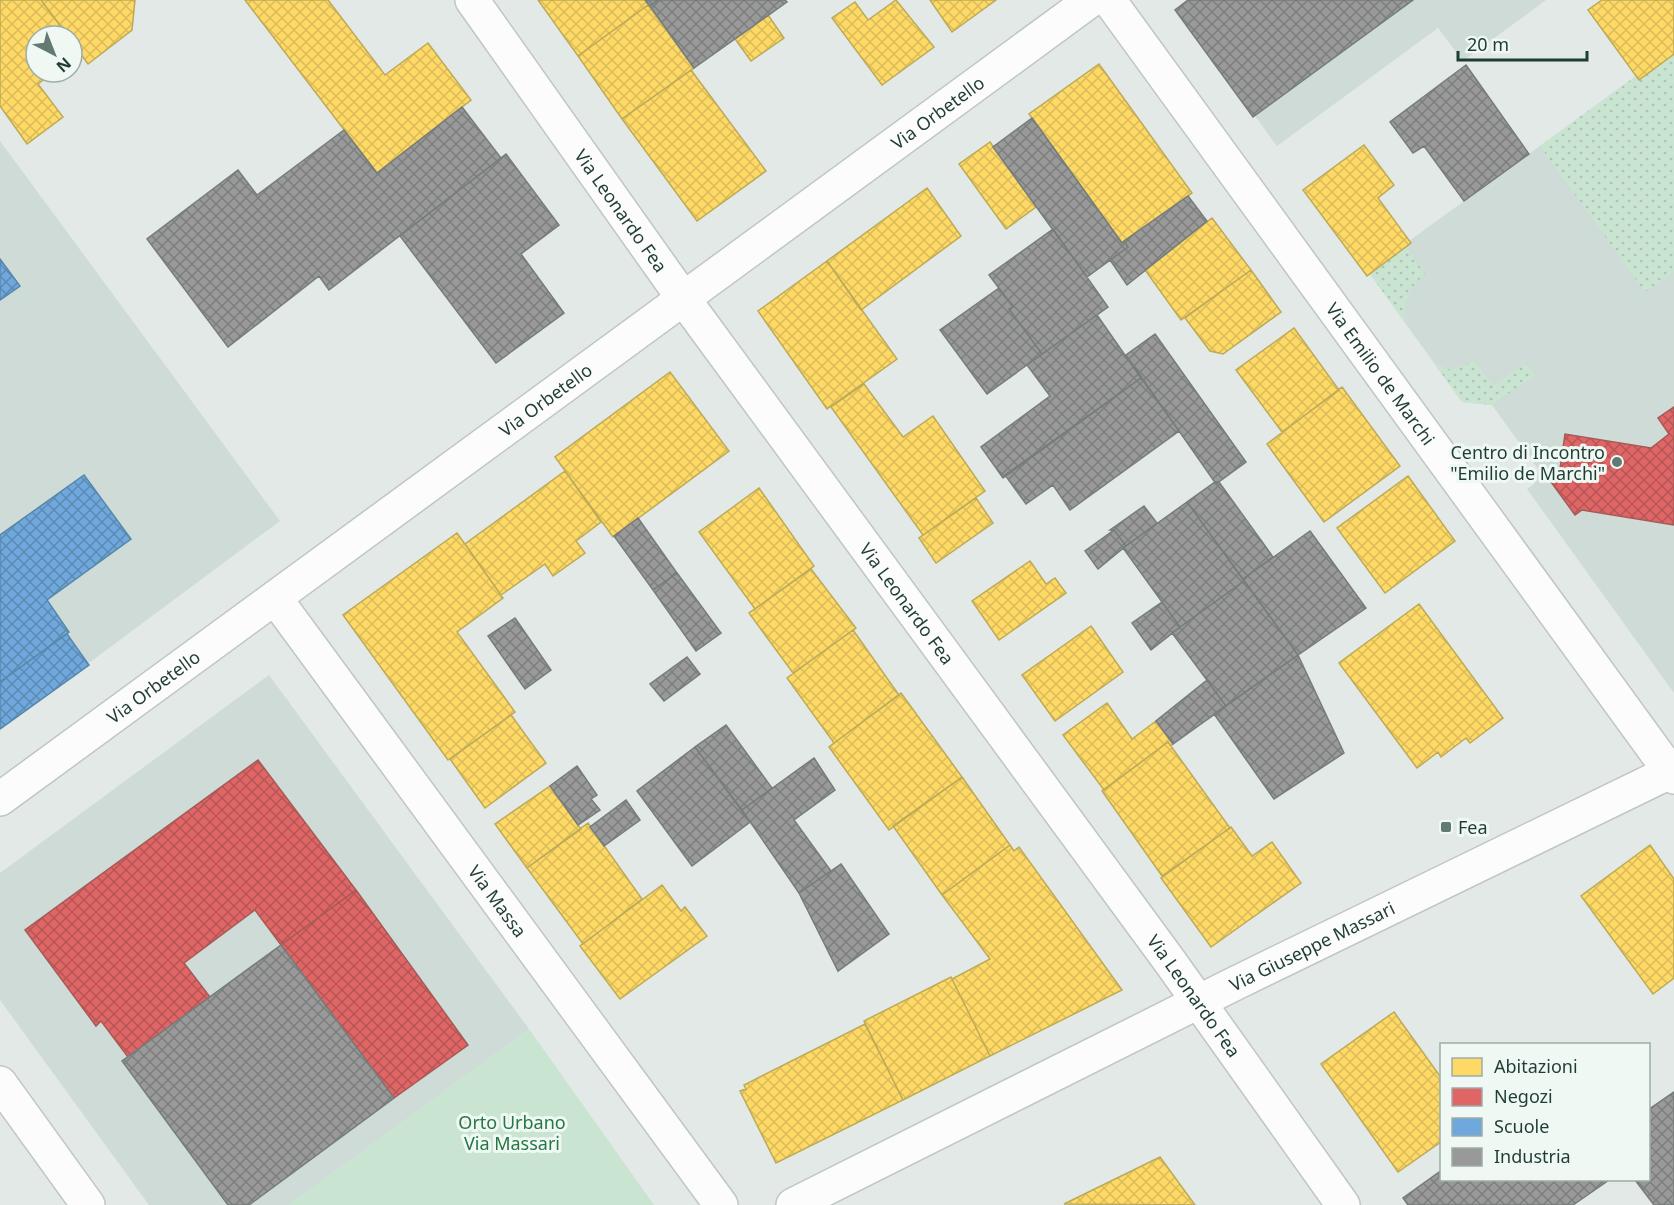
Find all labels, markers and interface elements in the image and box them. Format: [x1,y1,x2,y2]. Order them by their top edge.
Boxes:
north arrow [24,24,84,84]
scale bar [1458,24,1587,62]
text: 20 m [1467,32,1509,56]
text: N [52,53,76,78]
street label: Via Orbetello [886,70,989,155]
street label: Via Leonardo Fea [569,144,673,277]
street label: Via Emilio de Marchi [1321,298,1441,450]
street label: Via Orbetello [494,357,597,442]
place label: Centro di Incontro "Emilio de Marchi" [1450,440,1605,485]
marker: Centro di Incontro "Emilio de Marchi" [1610,455,1624,469]
street label: Via Leonardo Fea [854,538,960,669]
street label: Via Orbetello [102,645,205,729]
place label: Fea [1458,815,1488,839]
marker: Fea [1439,820,1453,834]
street label: Via Massa [463,860,532,942]
street label: Via Giuseppe Massari [1225,896,1399,996]
street label: Via Leonardo Fea [1142,930,1246,1062]
legend [1440,1043,1650,1181]
text: Abitazioni [1494,1054,1578,1078]
text: Negozi [1494,1084,1553,1108]
park label: Orto Urbano Via Massari [458,1110,566,1155]
text: Scuole [1494,1114,1549,1138]
text: Industria [1494,1144,1571,1168]

